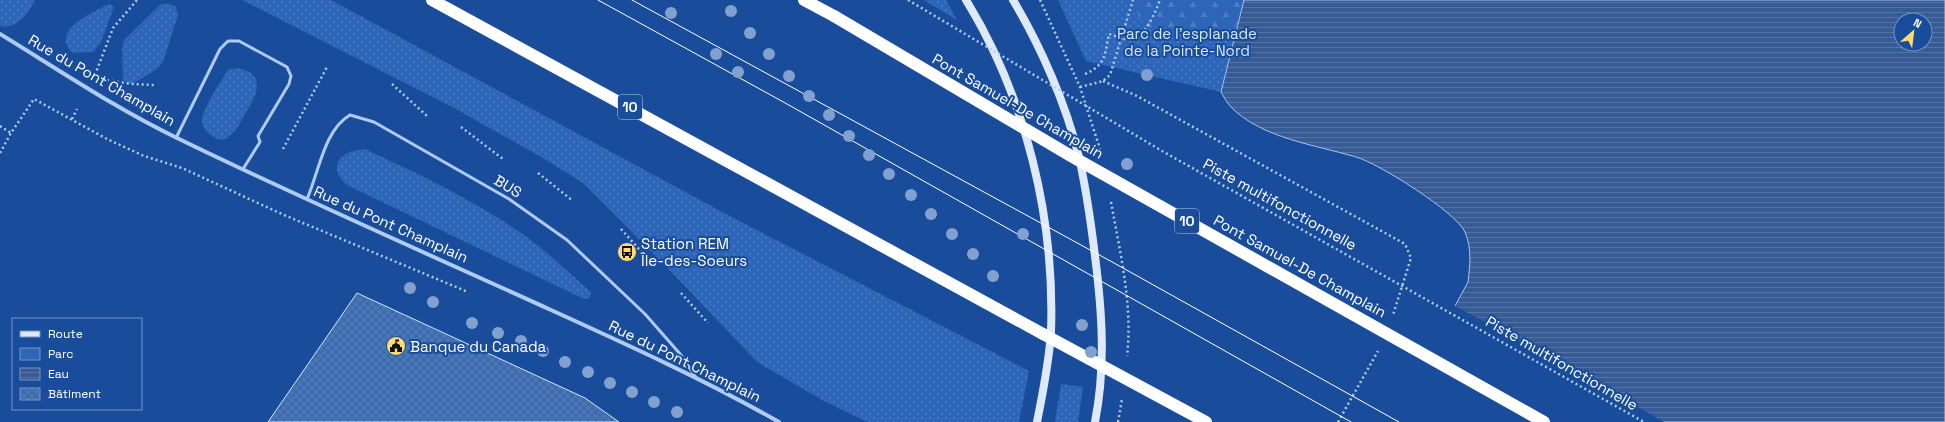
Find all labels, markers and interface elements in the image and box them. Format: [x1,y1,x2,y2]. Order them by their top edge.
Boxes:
north arrow [1893,12,1933,52]
text: N [1911,15,1924,31]
park label: Parc de l'esplanade de la Pointe-Nord [1117,24,1257,60]
street label: Rue du Pont Champlain [25,30,179,130]
street label: Pont Samuel-De Champlain [929,49,1107,163]
road number: 10 [618,95,642,119]
street label: Piste multifonctionnelle [1200,154,1360,254]
street label: BUS [491,170,525,202]
street label: Rue du Pont Champlain [311,181,471,267]
road number: 10 [1175,209,1199,233]
street label: Pont Samuel-De Champlain [1210,210,1390,322]
place label: Station REM Île-des-Soeurs [640,234,747,270]
bus stop icon: Station REM Île-des-Soeurs [616,241,638,263]
street label: Piste multifonctionnelle [1482,312,1642,414]
street label: Rue du Pont Champlain [606,316,764,406]
legend [12,318,142,410]
text: Route [48,326,83,342]
public building icon: Banque du Canada [385,335,407,357]
place label: Banque du Canada [410,337,547,356]
text: Parc [48,346,73,362]
text: Eau [48,366,69,382]
text: Bâtiment [48,386,101,402]

